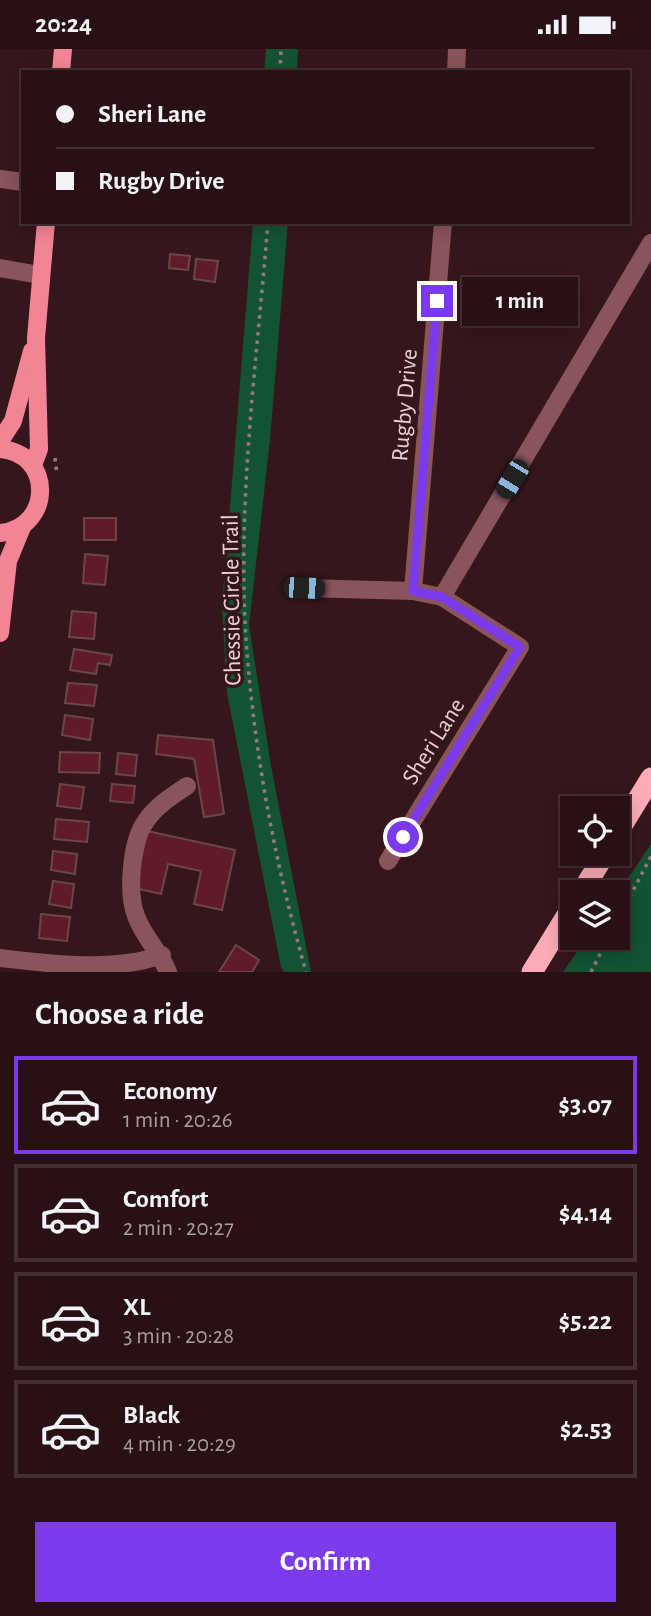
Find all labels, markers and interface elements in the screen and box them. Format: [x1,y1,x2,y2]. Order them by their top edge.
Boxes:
text: 20:24 [35,11,92,37]
text: Sheri Lane [98,101,206,127]
text: Rugby Drive [98,168,225,194]
callout: 1 min [462,277,577,325]
route end [421,285,453,317]
text: 1 min [496,290,544,313]
street label: Rugby Drive [388,348,422,462]
car [493,456,532,502]
street label: Chessie Circle Trail [219,514,245,686]
car [283,577,326,599]
street label: Sheri Lane [398,694,470,789]
map controls [560,796,630,950]
button: locate [560,796,630,866]
route start [387,821,419,853]
button: layers [560,880,630,950]
text: Choose a ride [35,998,204,1030]
icon: car [39,1074,102,1137]
text: Economy [123,1078,217,1104]
text: $3.07 [558,1092,612,1118]
text: 1 min · 20:26 [123,1109,233,1132]
icon: car [39,1182,102,1245]
text: Comfort [123,1186,208,1212]
text: $4.14 [559,1200,612,1226]
text: 2 min · 20:27 [123,1217,234,1240]
icon: car [39,1290,102,1353]
text: XL [123,1294,150,1320]
text: $5.22 [559,1308,612,1334]
text: 3 min · 20:28 [123,1325,234,1348]
icon: car [39,1398,102,1461]
text: Black [123,1402,180,1428]
text: $2.53 [560,1416,612,1442]
text: 4 min · 20:29 [123,1433,236,1456]
button: Confirm [35,1522,616,1602]

